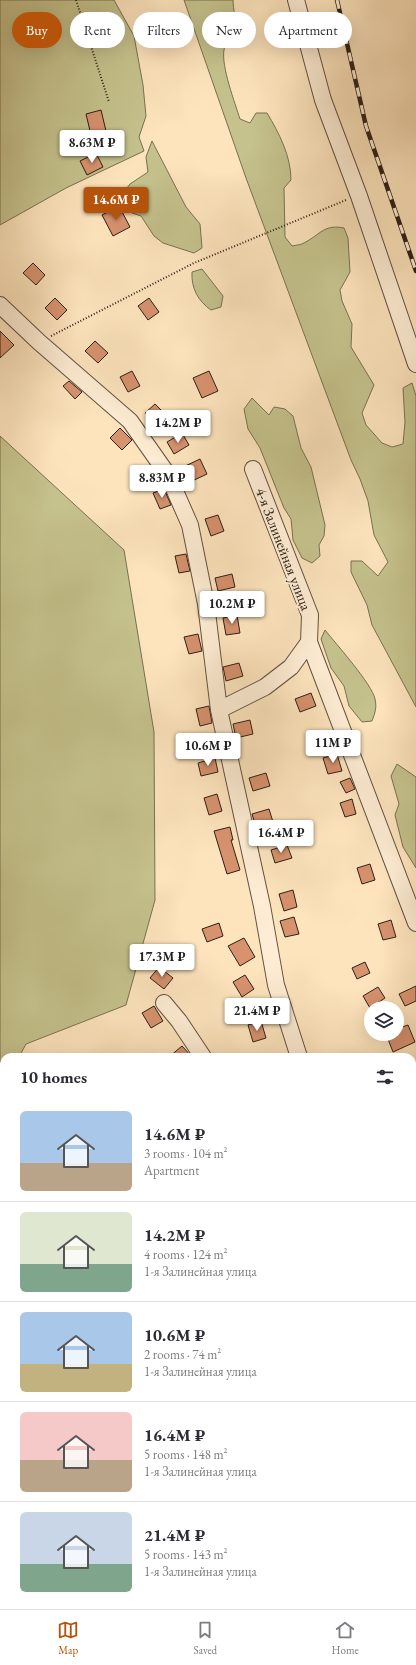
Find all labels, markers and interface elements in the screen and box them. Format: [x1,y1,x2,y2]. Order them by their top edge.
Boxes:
chip: Buy [12,12,62,48]
chip: Rent [70,12,125,48]
chip: Filters [133,12,194,48]
chip: New [202,12,256,48]
chip: Apartment [264,12,352,48]
pin: 8.63M ₽ [55,130,129,164]
text: 8.63M ₽ [69,134,115,151]
pin: 14.6M ₽ [79,187,153,221]
text: 14.6M ₽ [93,191,139,208]
pin: 14.2M ₽ [141,410,215,444]
text: 14.2M ₽ [155,414,201,431]
pin: 8.83M ₽ [125,465,199,499]
text: 8.83M ₽ [139,469,185,486]
street label: 4-я Залинейная улица [252,485,316,613]
pin: 10.2M ₽ [195,591,269,625]
text: 10.2M ₽ [209,595,255,612]
pin: 11M ₽ [305,730,361,764]
pin: 10.6M ₽ [171,733,245,767]
text: 11M ₽ [315,734,351,751]
text: 10.6M ₽ [185,737,231,754]
pin: 16.4M ₽ [244,820,318,854]
text: 16.4M ₽ [258,824,304,841]
pin: 17.3M ₽ [125,944,199,978]
text: 17.3M ₽ [139,948,185,965]
pin: 21.4M ₽ [220,998,294,1032]
map controls [364,1001,404,1041]
button: layers [364,1001,404,1041]
text: 21.4M ₽ [234,1002,280,1019]
text: 10 homes [20,1066,87,1088]
icon: filters [374,1066,396,1088]
text: 14.6M ₽ [144,1123,205,1145]
icon: home [52,1127,100,1175]
text: 3 rooms · 104 m² [144,1145,228,1162]
text: Apartment [144,1162,199,1179]
text: 14.2M ₽ [144,1224,205,1246]
icon: home [52,1228,100,1276]
text: 4 rooms · 124 m² [144,1246,228,1263]
text: 1-я Залинейная улица [144,1263,257,1280]
text: 10.6M ₽ [144,1324,205,1346]
icon: home [52,1328,100,1376]
text: 2 rooms · 74 m² [144,1346,221,1363]
text: 1-я Залинейная улица [144,1363,257,1380]
text: 16.4M ₽ [144,1424,205,1446]
icon: home [52,1428,100,1476]
text: 5 rooms · 148 m² [144,1446,228,1463]
text: 1-я Залинейная улица [144,1463,257,1480]
text: 21.4M ₽ [144,1524,205,1546]
icon: home [52,1528,100,1576]
text: 5 rooms · 143 m² [144,1546,228,1563]
text: 1-я Залинейная улица [144,1563,257,1580]
tab: Map [57,1619,79,1657]
tab: Saved [194,1619,217,1657]
tab: Home [332,1619,359,1657]

